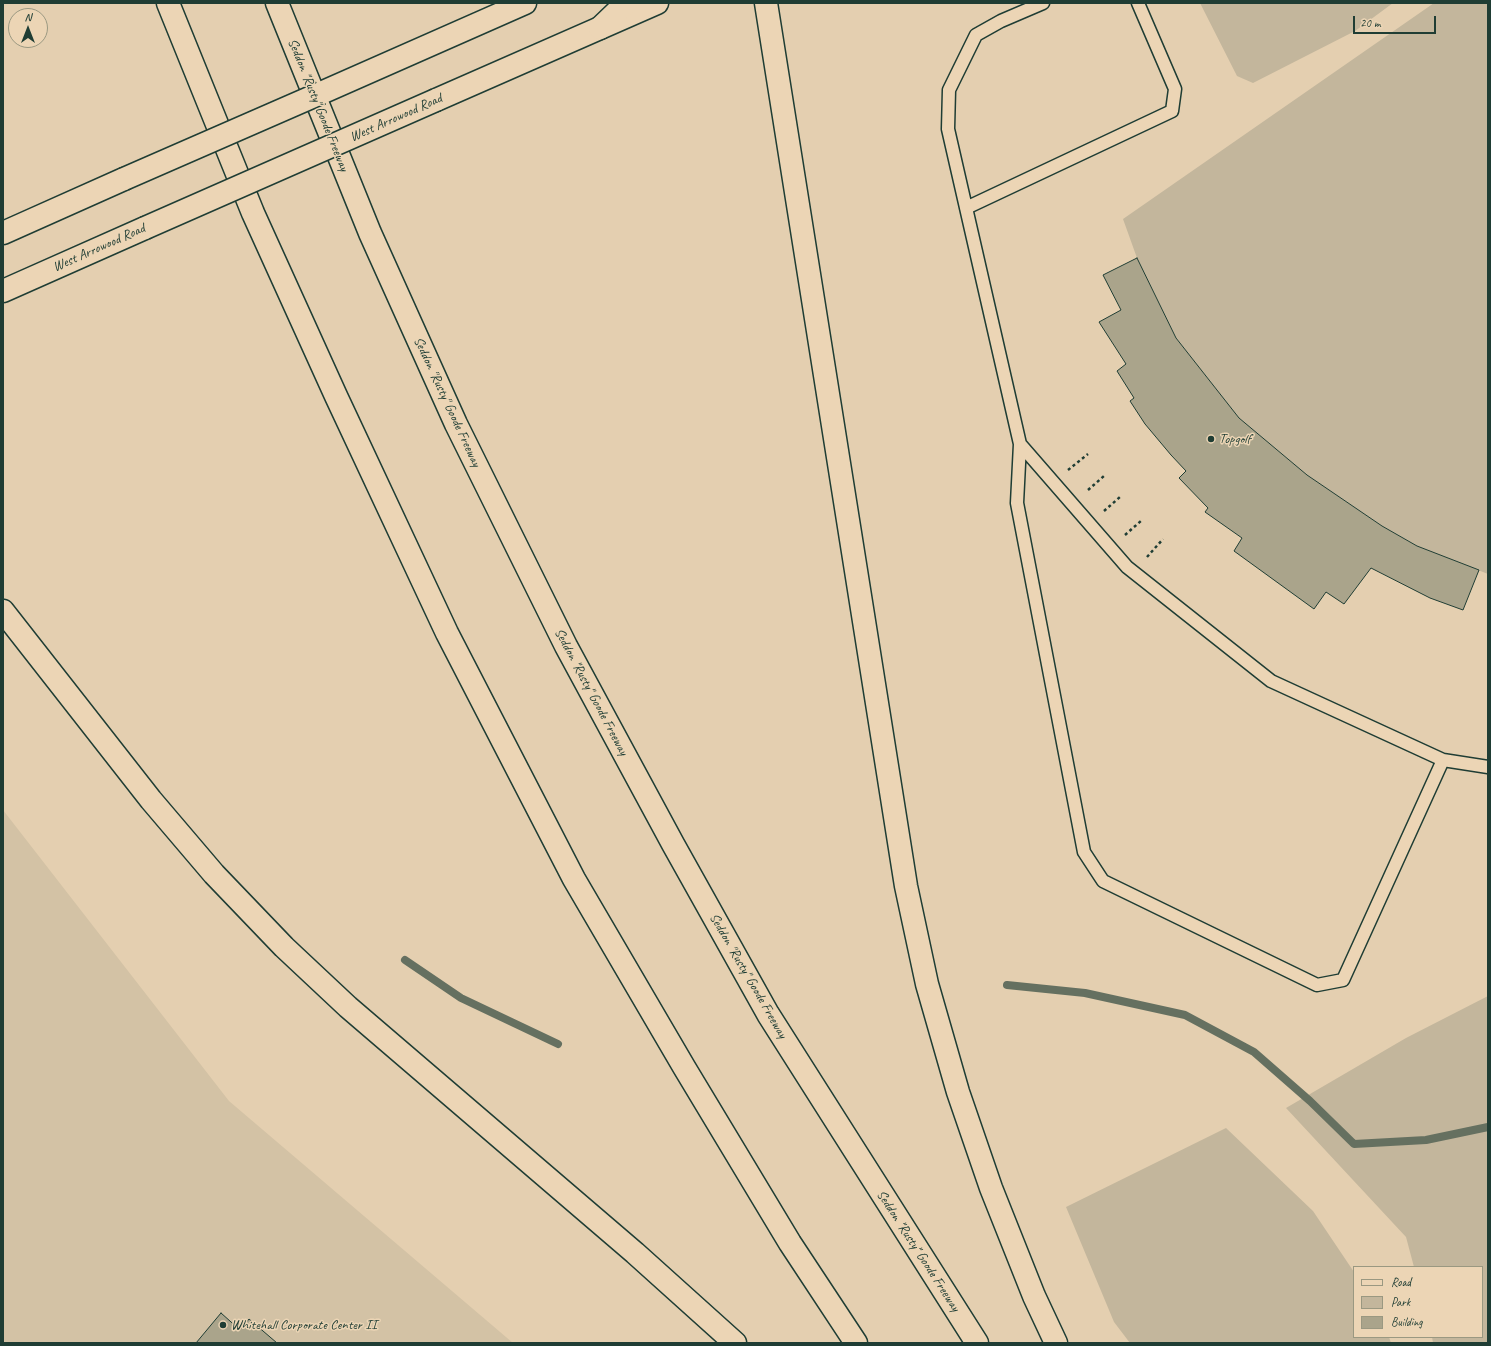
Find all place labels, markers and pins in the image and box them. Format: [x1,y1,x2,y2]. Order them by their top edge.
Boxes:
place label: Topgolf [1219,431,1251,447]
marker: Topgolf [1206,434,1216,444]
place label: Whitehall Corporate Center II [231,1317,377,1333]
marker: Whitehall Corporate Center II [218,1320,228,1330]

